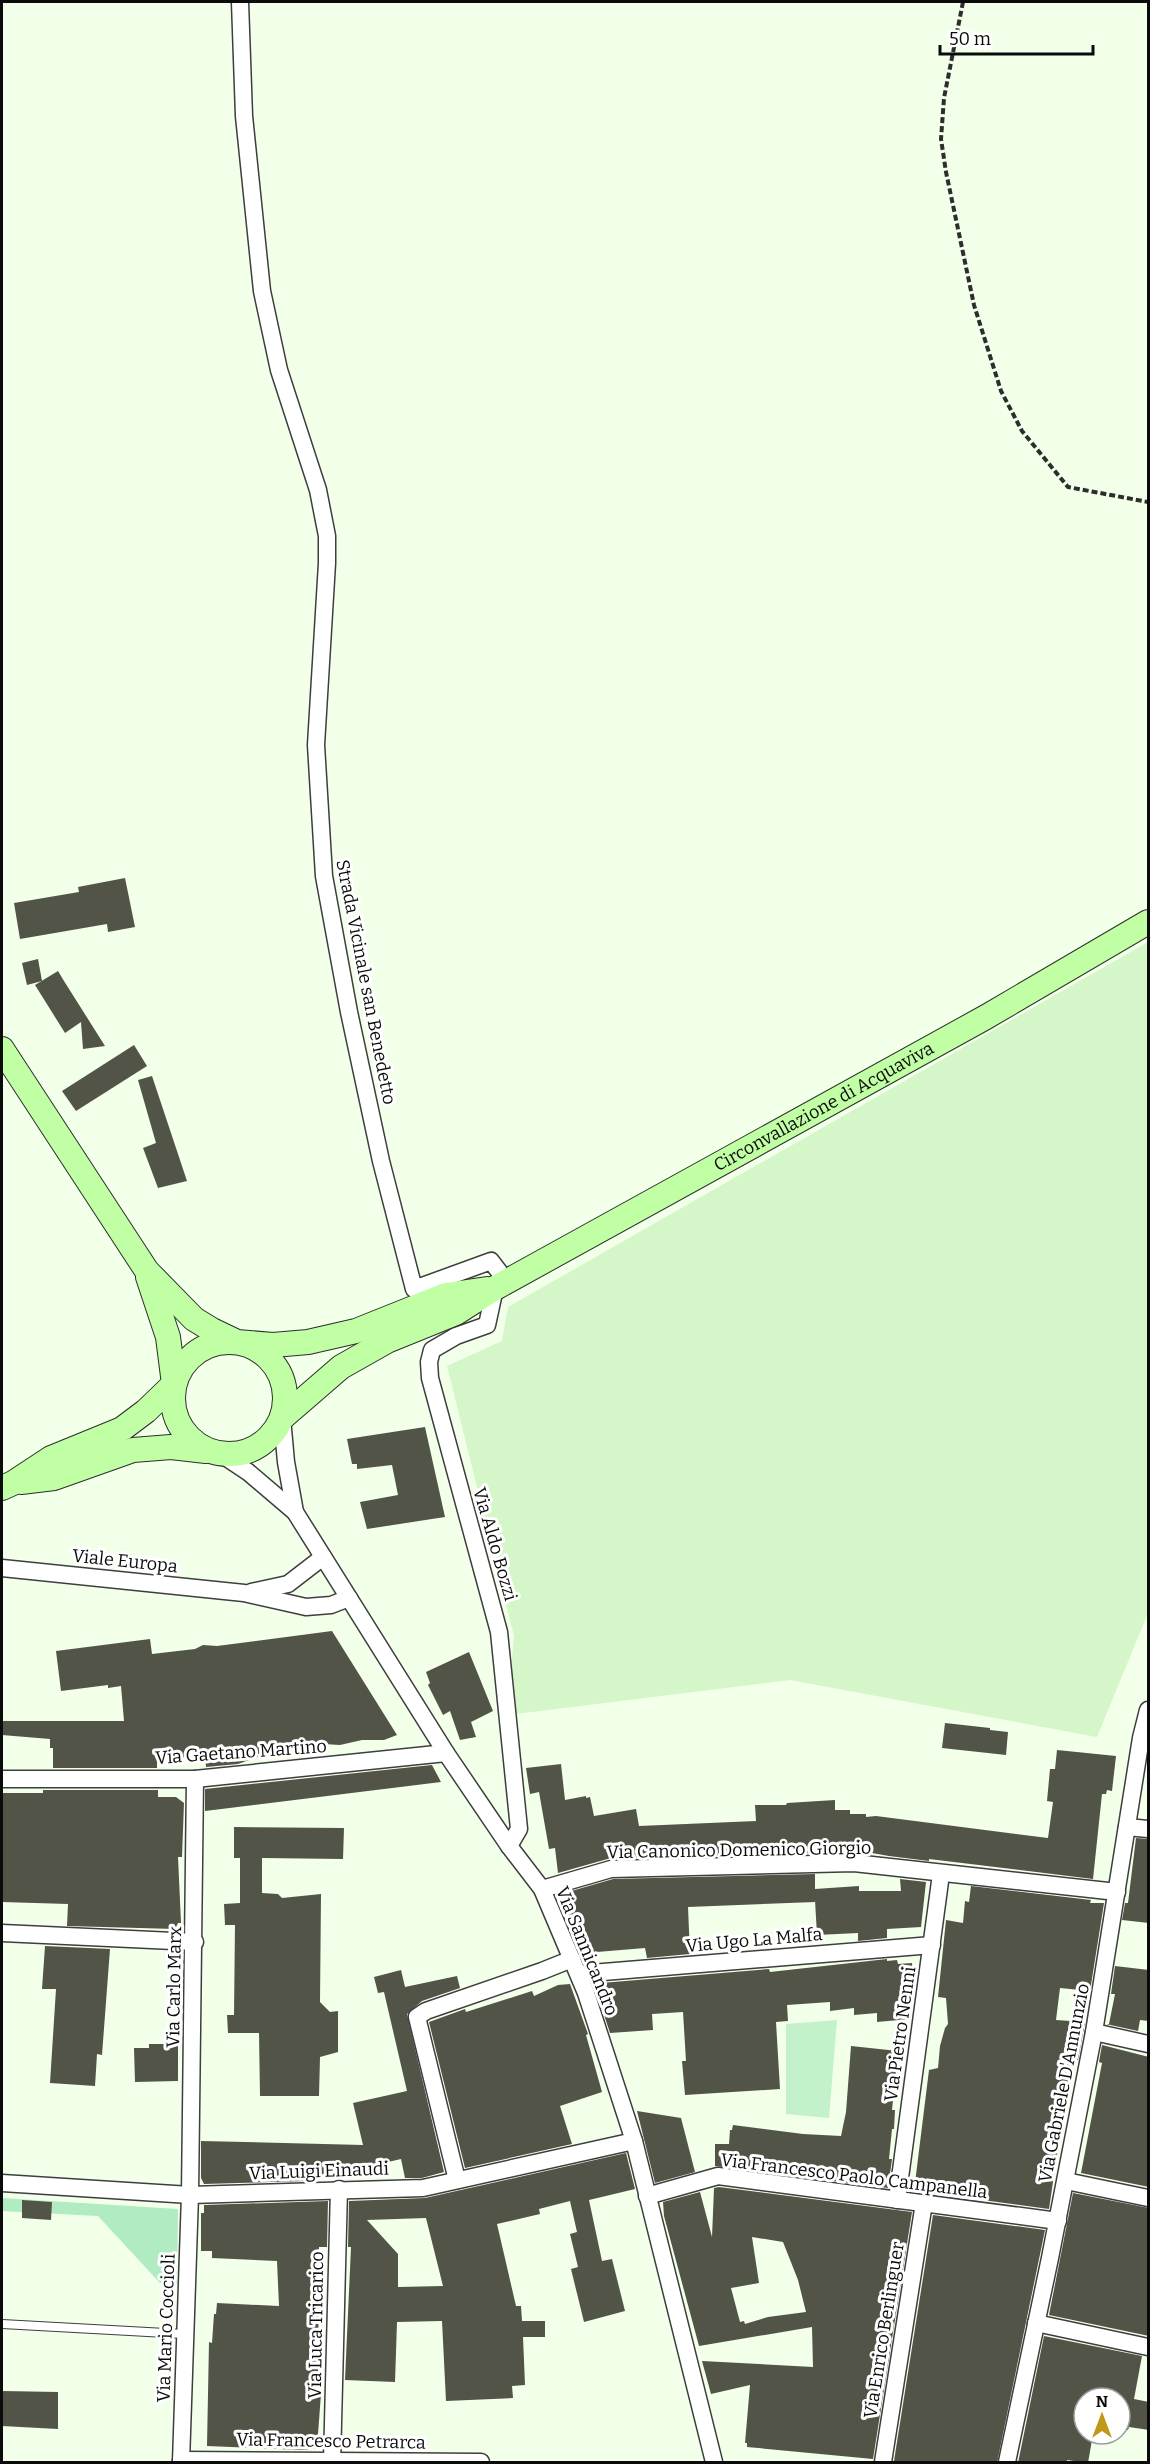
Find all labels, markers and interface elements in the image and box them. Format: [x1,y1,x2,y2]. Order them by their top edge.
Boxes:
scale bar [940,18,1093,56]
text: 50 m [949,28,991,50]
street label: Strada Vicinale san Benedetto [331,858,401,1106]
street label: Circonvallazione di Acquaviva [710,1037,938,1176]
street label: Via Aldo Bozzi [468,1485,522,1603]
street label: Viale Europa [71,1545,179,1577]
street label: Via Gaetano Martino [155,1735,327,1769]
street label: Via Canonico Domenico Giorgio [607,1837,871,1863]
street label: Via Sannicandro [551,1883,623,2019]
street label: Via Ugo La Malfa [685,1923,823,1957]
street label: Via Carlo Marx [162,1926,186,2048]
street label: Via Pietro Nenni [880,1965,920,2103]
street label: Via Gabriele D'Annunzio [1034,1982,1094,2184]
street label: Via Francesco Paolo Campanella [719,2149,989,2203]
street label: Via Luigi Einaudi [249,2158,389,2184]
street label: Via Enrico Berlinguer [859,2240,909,2420]
street label: Via Luca Tricarico [304,2251,328,2399]
street label: Via Mario Coccioli [152,2253,180,2403]
north arrow [1072,2386,1132,2446]
text: N [1096,2392,1108,2411]
street label: Via Francesco Petrarca [236,2428,426,2454]

